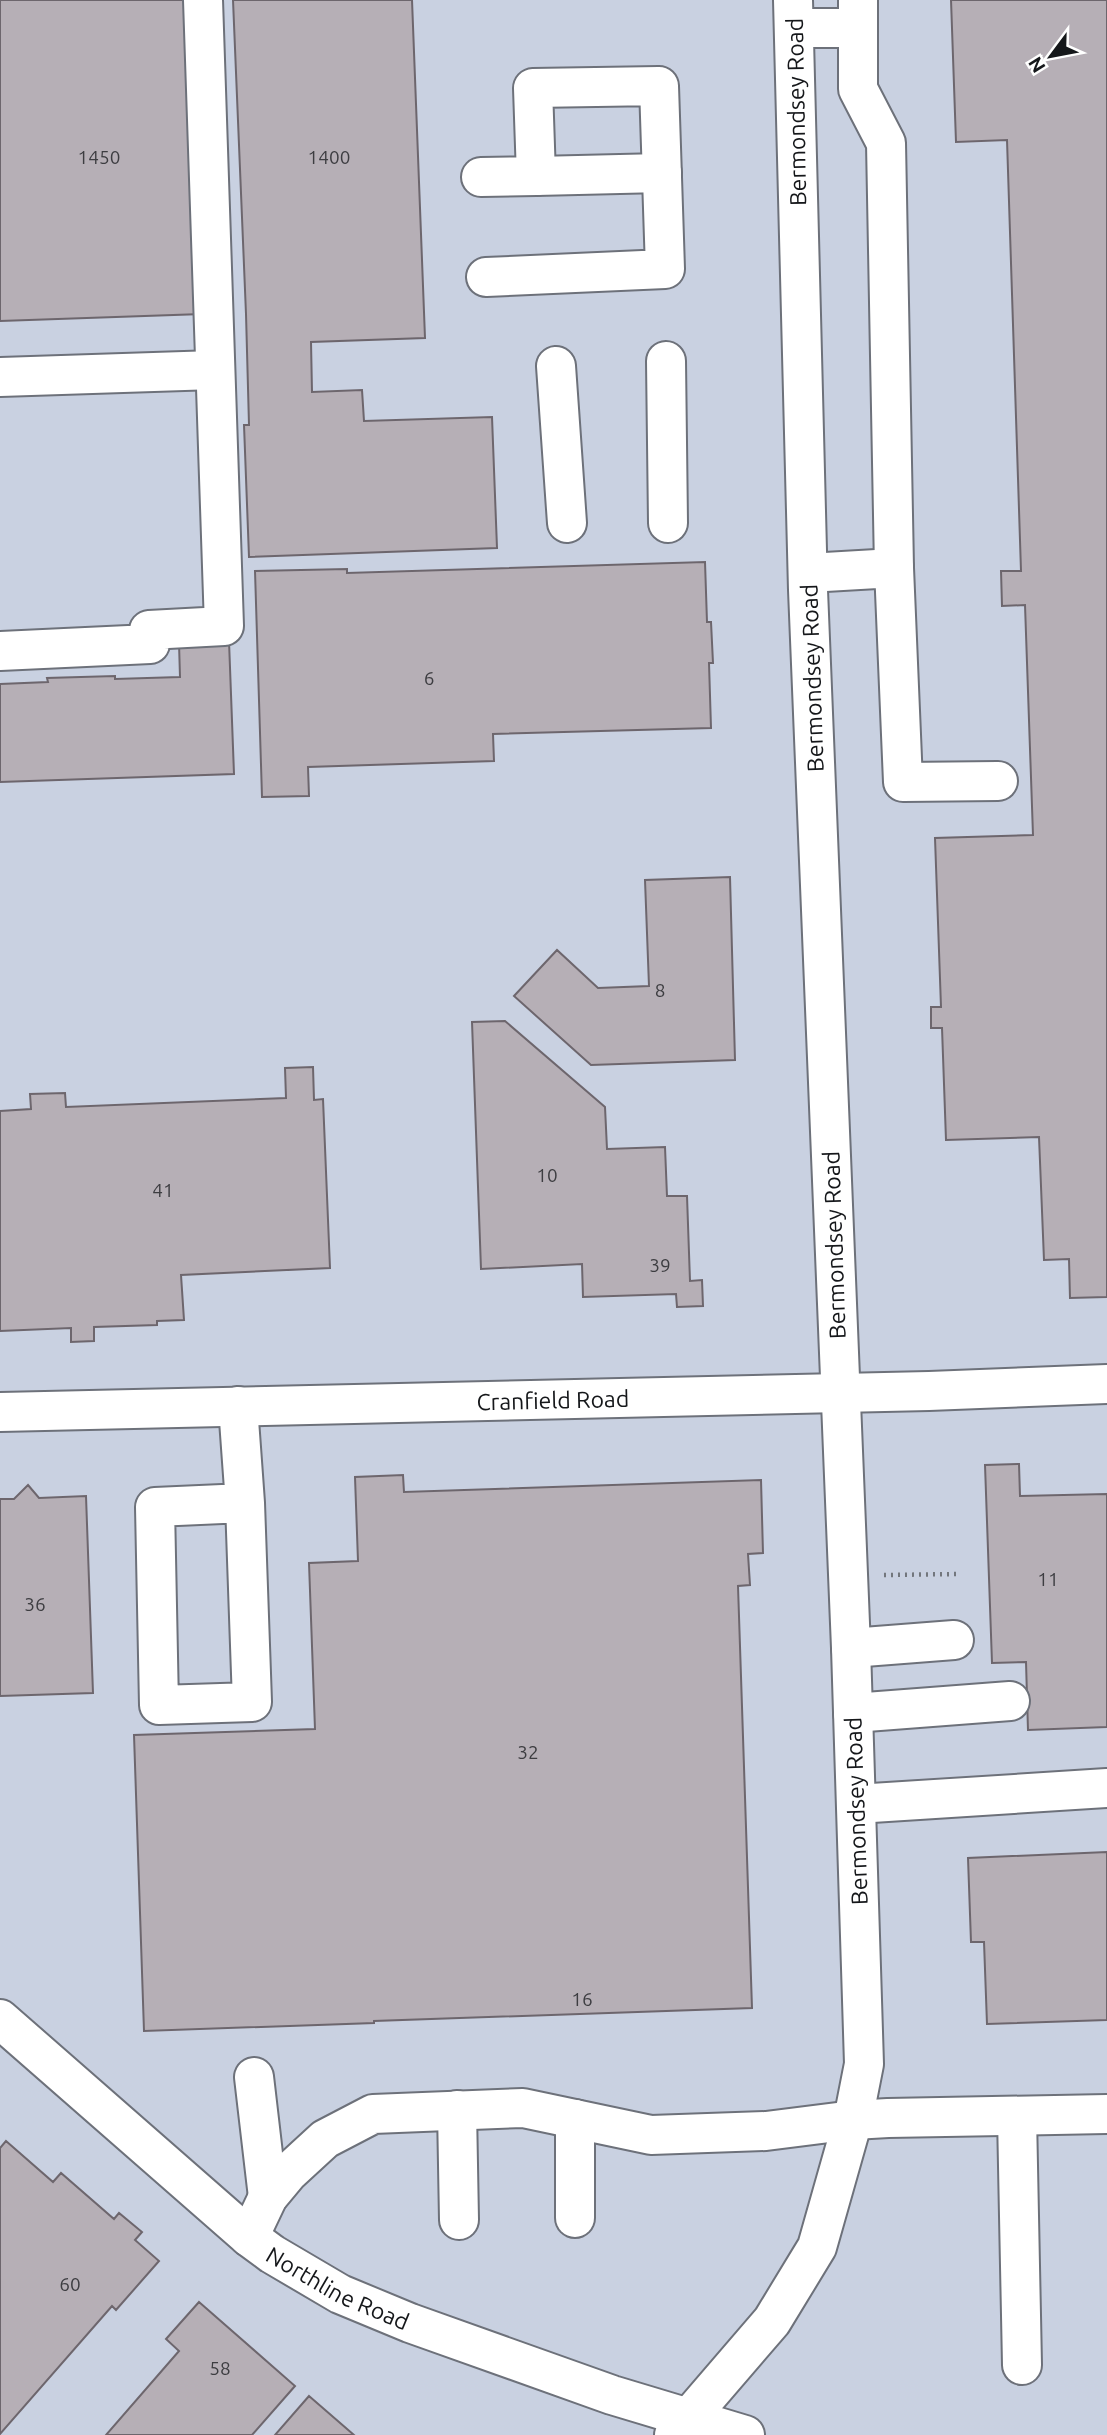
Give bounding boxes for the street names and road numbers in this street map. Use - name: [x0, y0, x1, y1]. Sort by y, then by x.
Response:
- street label: Bermondsey Road: [782, 18, 810, 206]
- street label: Bermondsey Road: [796, 584, 828, 772]
- street label: Bermondsey Road: [818, 1151, 850, 1339]
- street label: Cranfield Road: [476, 1385, 629, 1414]
- street label: Bermondsey Road: [840, 1717, 872, 1905]
- street label: Northline Road: [262, 2241, 413, 2334]

